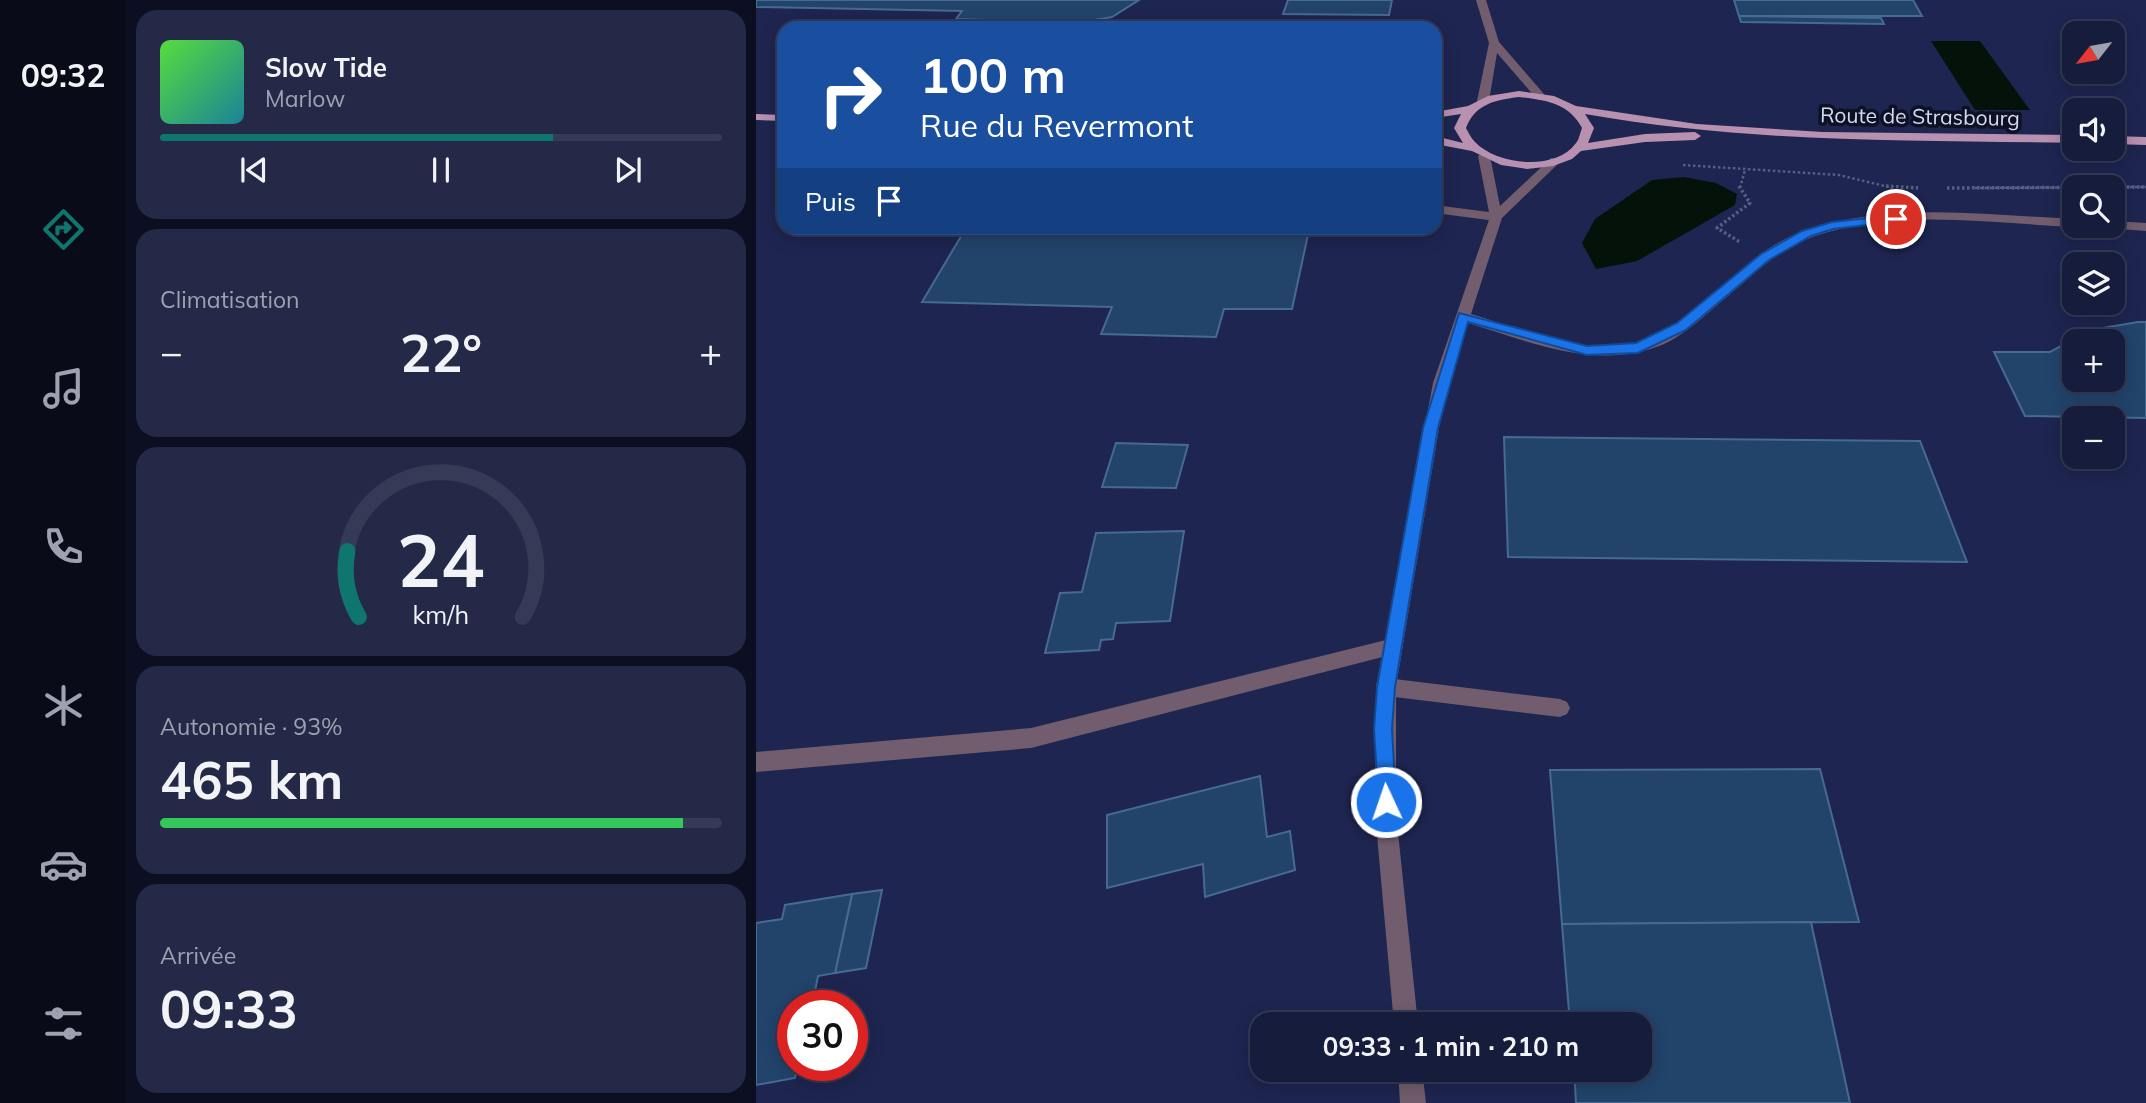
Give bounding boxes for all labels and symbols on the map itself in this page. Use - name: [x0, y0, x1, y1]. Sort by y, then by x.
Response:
- north arrow: [2062, 21, 2124, 84]
- street label: Route de Strasbourg: [1820, 101, 2020, 131]
- pin: [1866, 189, 1926, 249]
- position arrow: [1349, 765, 1423, 839]
- speed limit sign: 30: [777, 990, 868, 1081]

